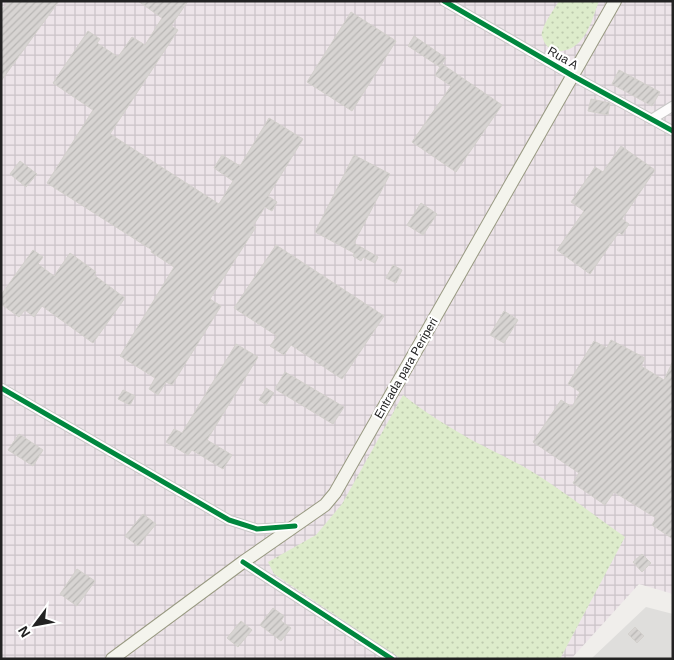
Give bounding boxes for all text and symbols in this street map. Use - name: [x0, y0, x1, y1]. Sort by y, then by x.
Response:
- street label: Rua A: [545, 44, 581, 72]
- street label: Entrada para Periperi: [371, 315, 441, 421]
- north arrow: [10, 600, 60, 650]
- text: N: [15, 623, 33, 640]

